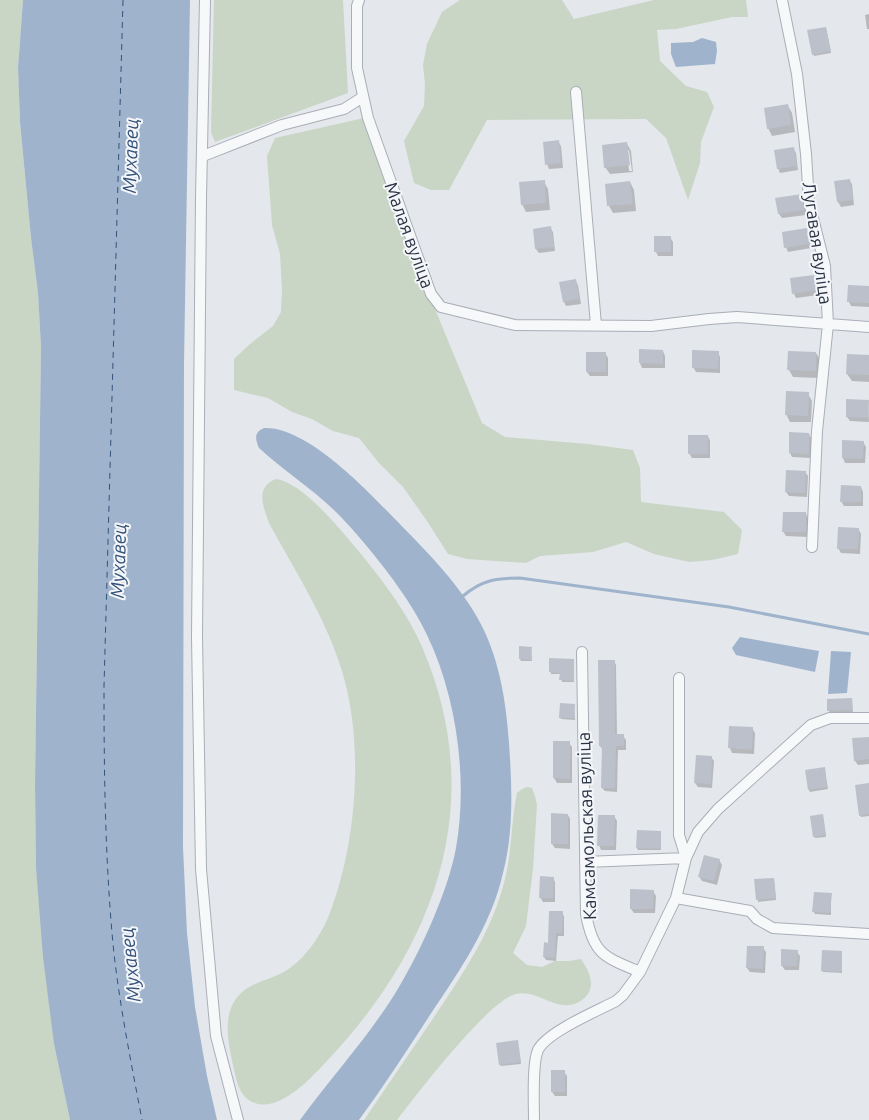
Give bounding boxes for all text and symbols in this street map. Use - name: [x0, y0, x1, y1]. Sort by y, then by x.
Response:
- water label: Мухавец: [118, 118, 142, 194]
- street label: Малая вуліца: [382, 179, 438, 291]
- street label: Лугавая вуліца: [799, 180, 837, 306]
- water label: Мухавец: [106, 523, 130, 599]
- street label: Камсамольская вуліца: [573, 732, 599, 920]
- water label: Мухавец: [115, 927, 145, 1003]

